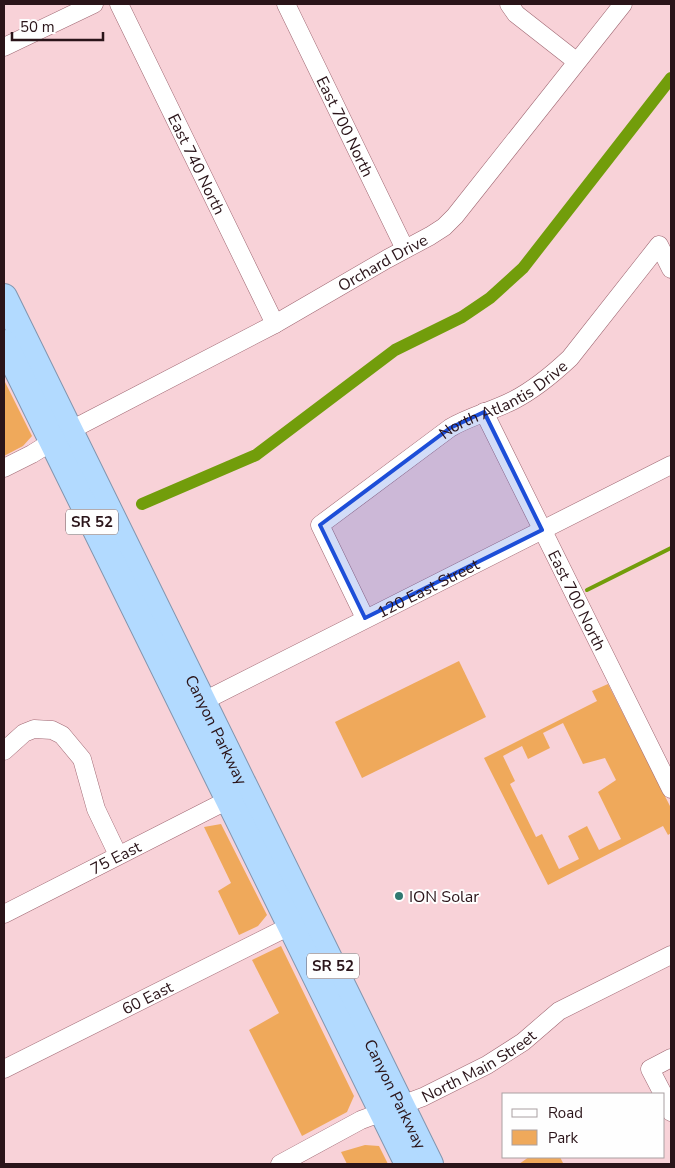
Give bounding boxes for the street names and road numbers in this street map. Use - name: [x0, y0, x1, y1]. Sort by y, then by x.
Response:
- street label: East 700 North: [311, 73, 378, 181]
- street label: East 740 North: [162, 110, 230, 219]
- street label: Orchard Drive: [334, 229, 432, 297]
- street label: North Atlantis Drive: [435, 356, 573, 445]
- road number: SR 52: [66, 510, 118, 534]
- street label: East 700 North: [542, 547, 611, 655]
- street label: 120 East Street: [373, 554, 483, 624]
- street label: Canyon Parkway: [179, 671, 252, 789]
- street label: 75 East: [87, 836, 145, 880]
- road number: SR 52: [307, 954, 359, 978]
- street label: 60 East: [118, 976, 177, 1020]
- street label: North Main Street: [418, 1025, 542, 1108]
- street label: Canyon Parkway: [358, 1036, 431, 1154]

